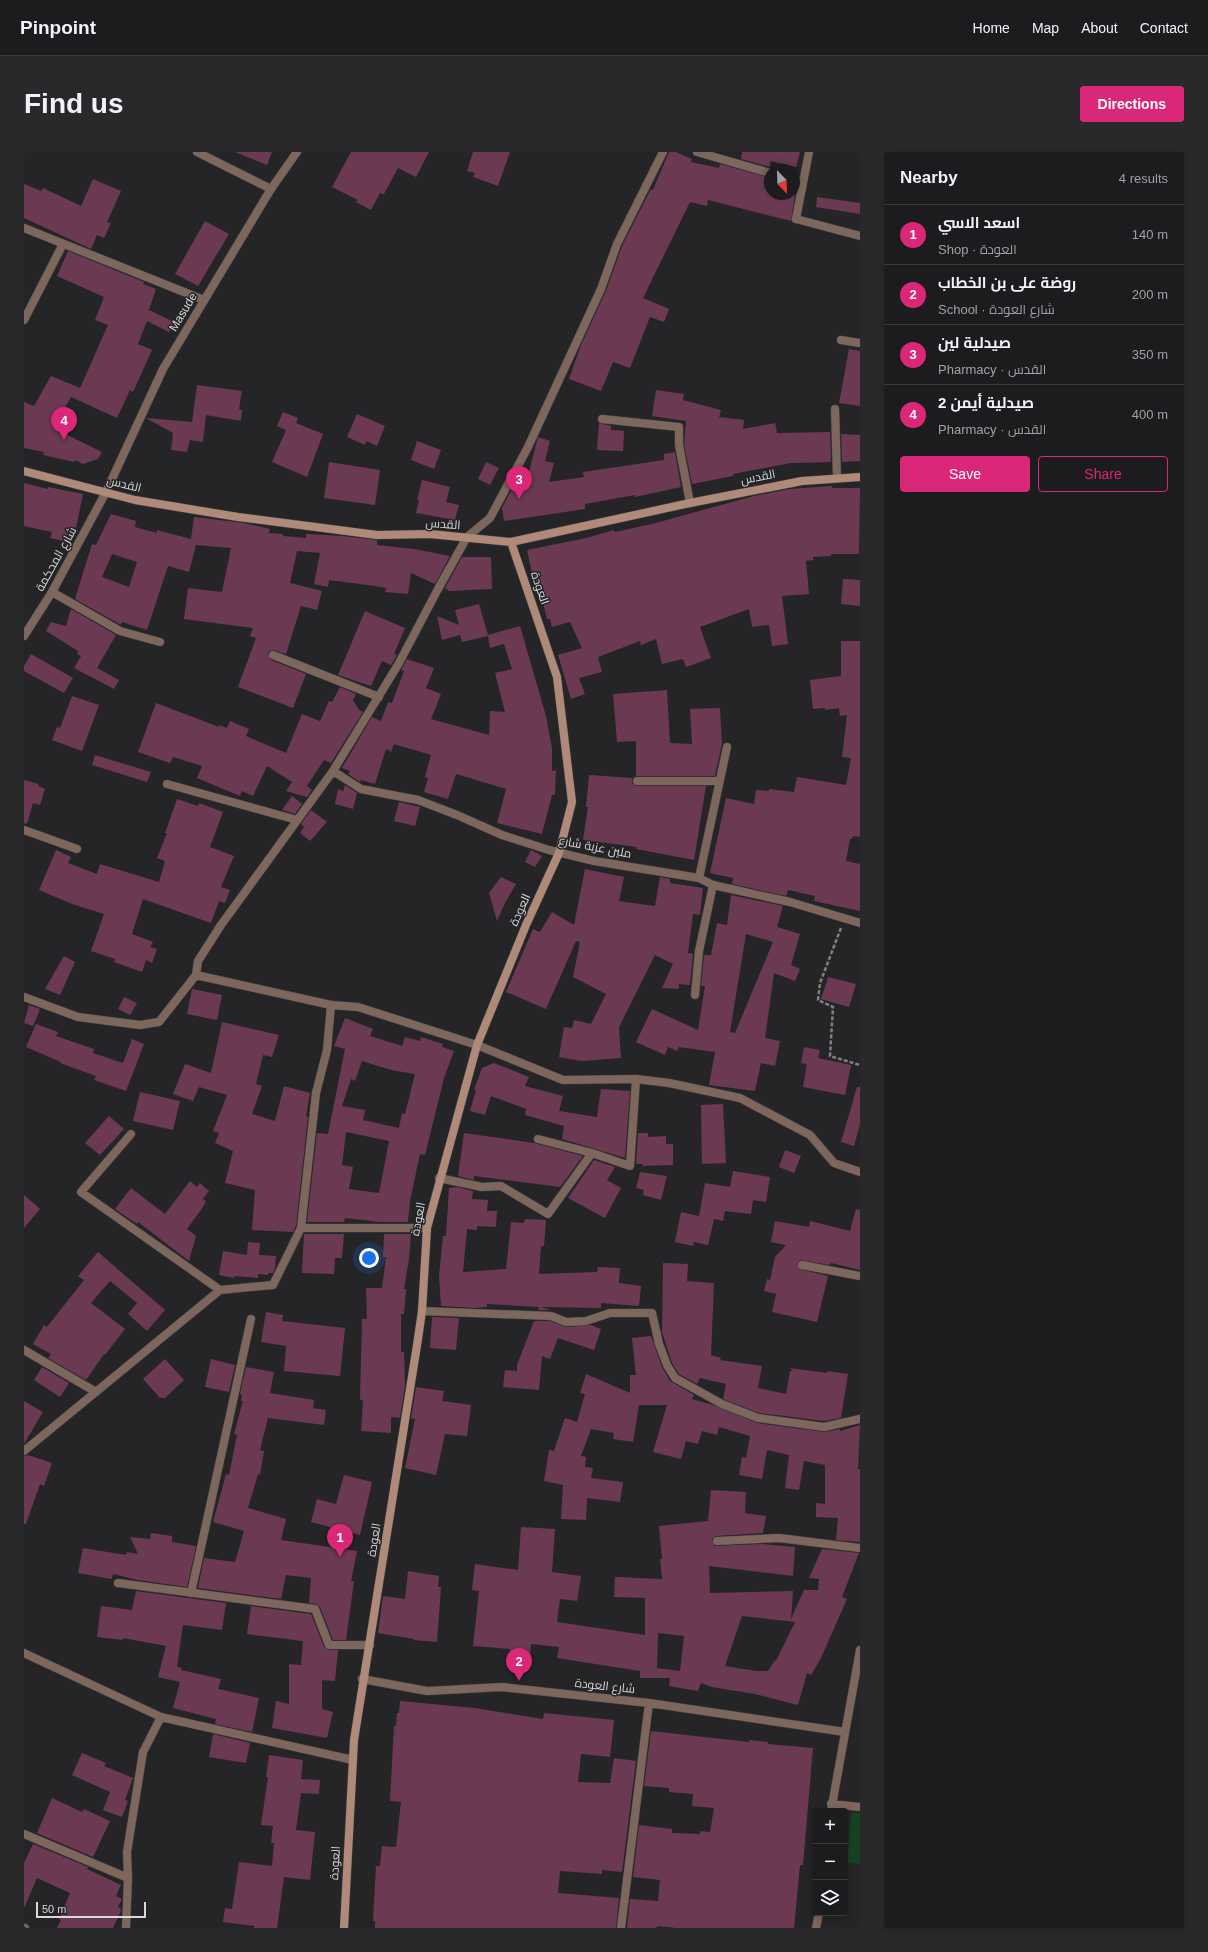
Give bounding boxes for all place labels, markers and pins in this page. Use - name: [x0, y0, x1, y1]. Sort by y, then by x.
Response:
- pin: 4: [51, 407, 77, 440]
- pin: 3: [506, 466, 532, 499]
- pin: 1: [327, 1524, 353, 1557]
- pin: 2: [506, 1648, 532, 1681]

